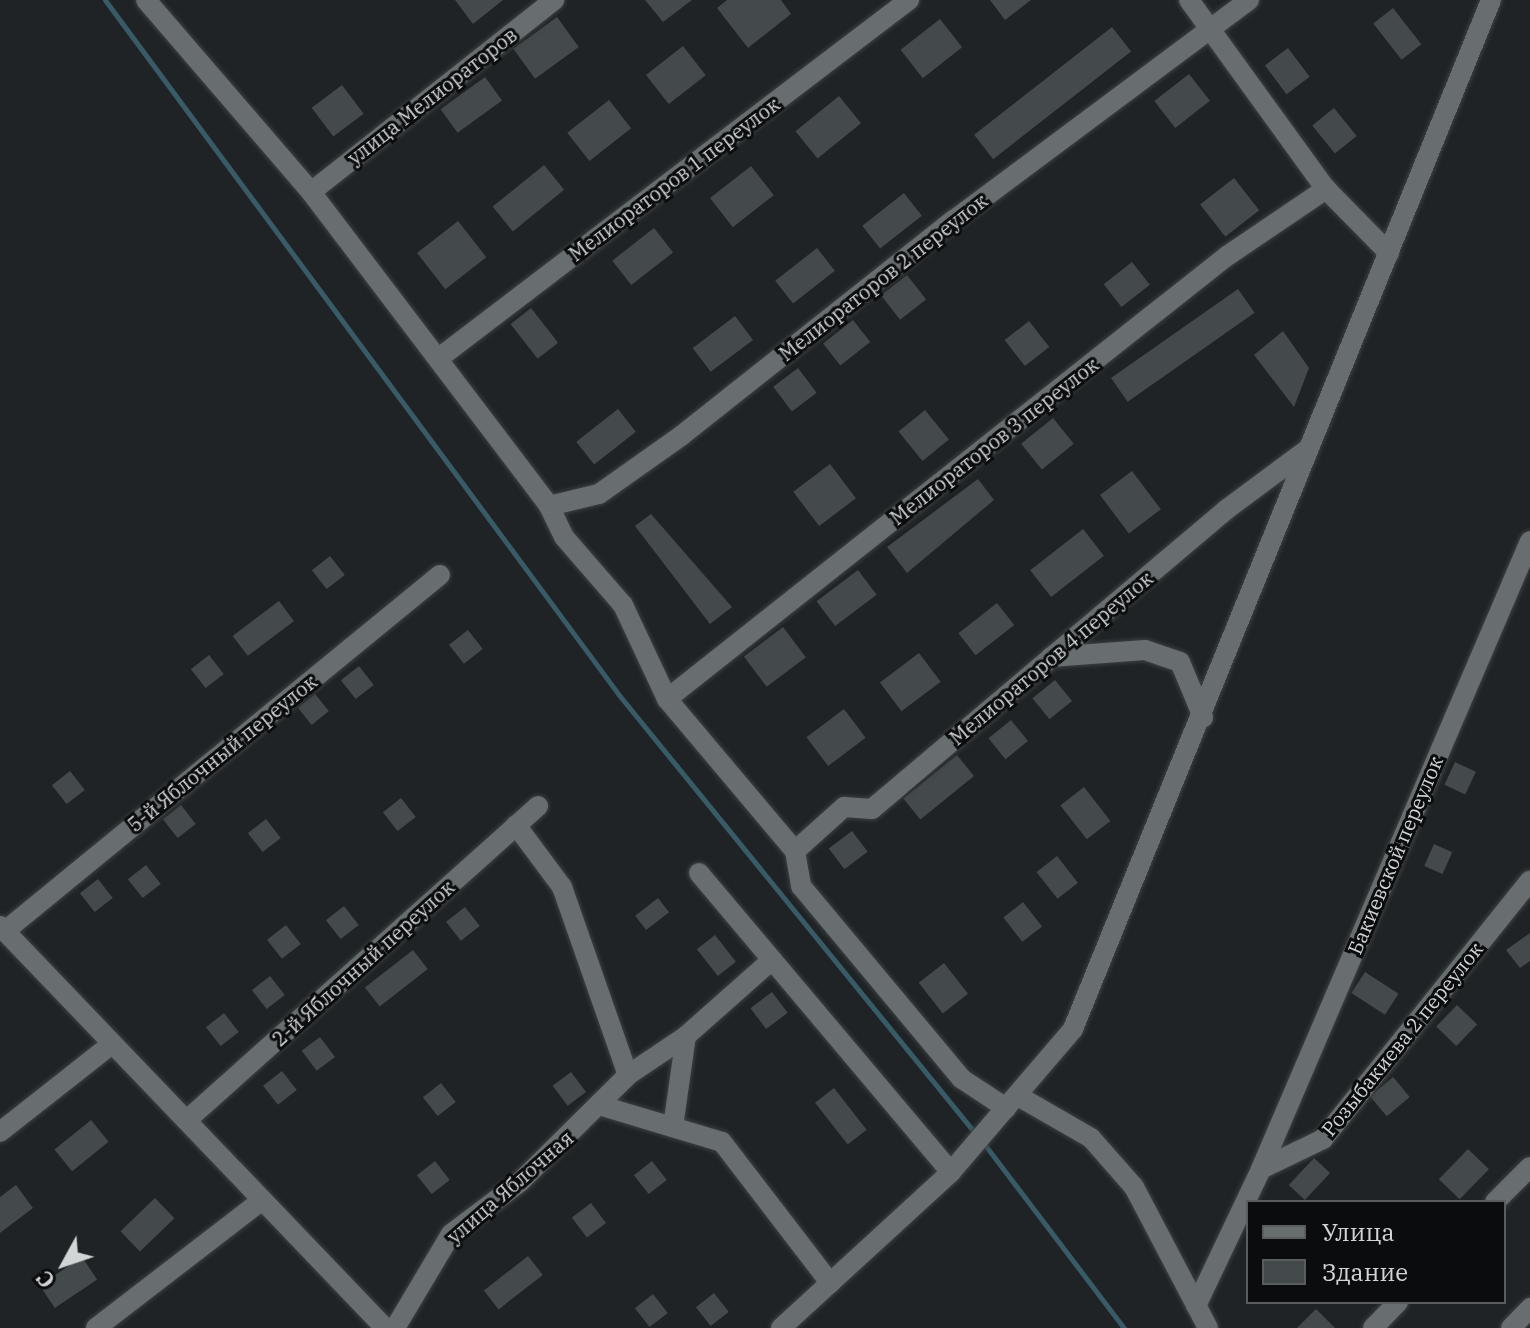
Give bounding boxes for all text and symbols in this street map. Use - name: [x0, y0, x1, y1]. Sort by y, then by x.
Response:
- street label: улица Мелиораторов: [343, 22, 521, 170]
- street label: Мелиораторов 1 переулок: [564, 92, 784, 266]
- street label: Мелиораторов 2 переулок: [774, 188, 992, 366]
- street label: Мелиораторов 3 переулок: [885, 352, 1103, 530]
- street label: Мелиораторов 4 переулок: [945, 566, 1157, 750]
- street label: 5-й Яблочный переулок: [123, 669, 321, 837]
- street label: Бакиевской переулок: [1342, 752, 1448, 958]
- street label: 2-й Яблочный переулок: [267, 875, 459, 1051]
- street label: Розыбакиева 2 переулок: [1316, 937, 1488, 1141]
- street label: улица Яблочная: [442, 1126, 578, 1248]
- legend: [1246, 1200, 1506, 1304]
- text: Улица: [1322, 1216, 1395, 1248]
- north arrow: [24, 1224, 104, 1304]
- text: Здание: [1322, 1256, 1408, 1288]
- text: С: [29, 1265, 61, 1295]

